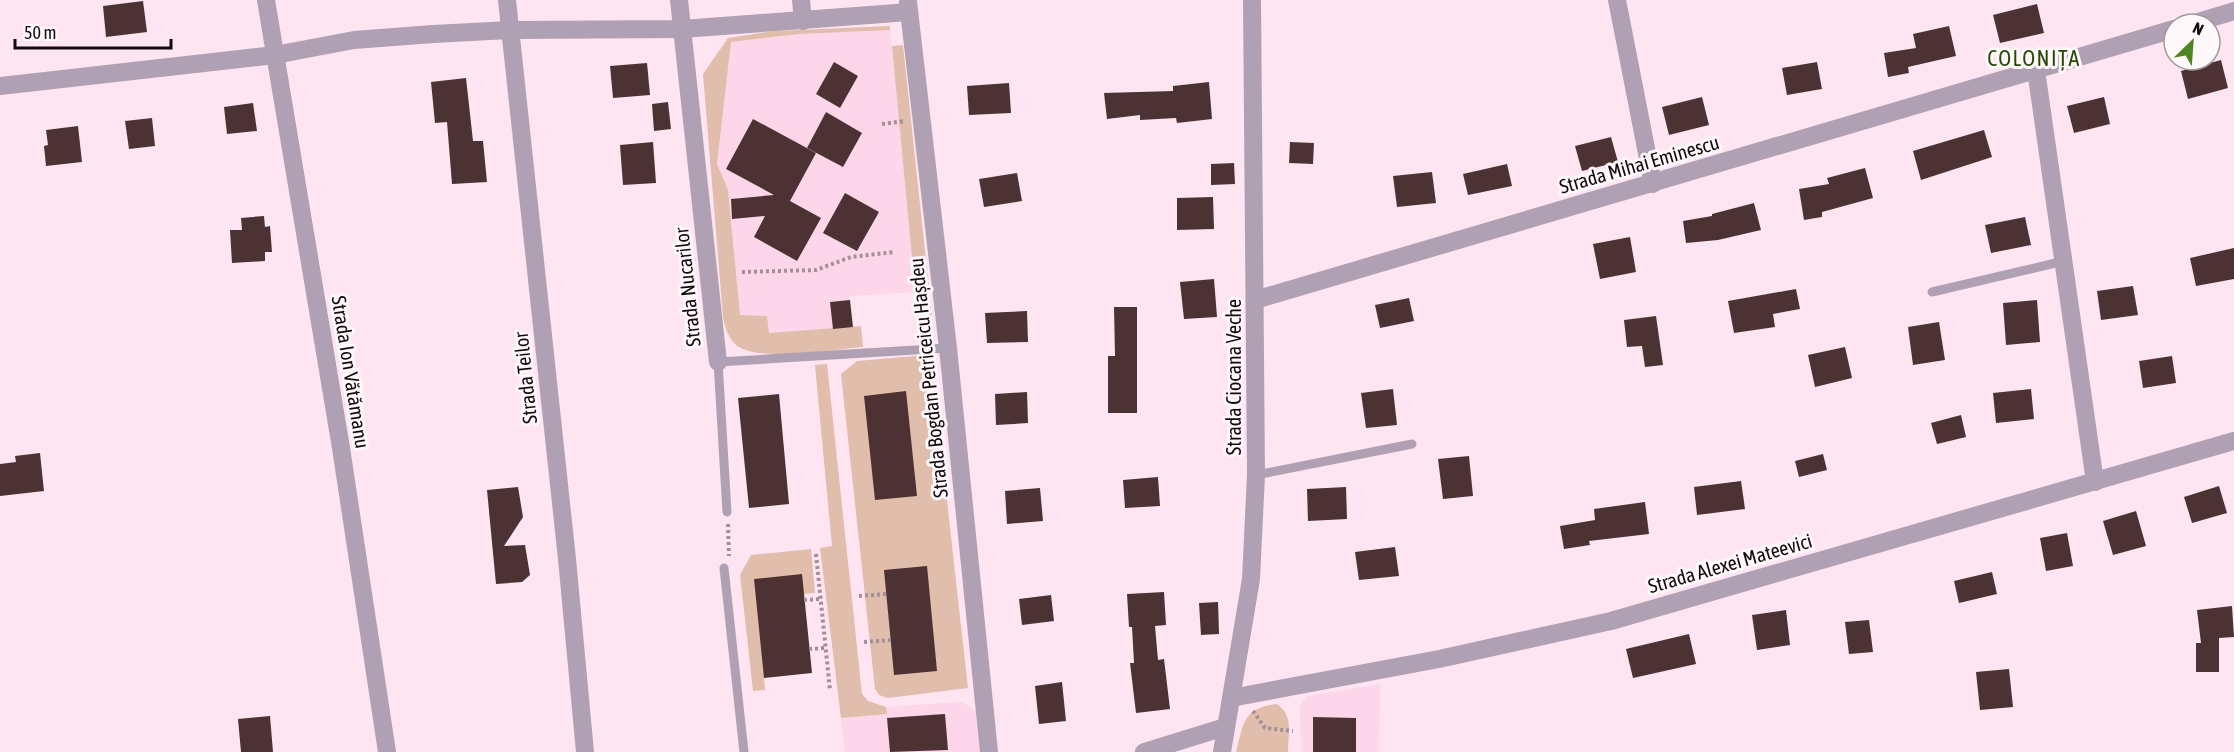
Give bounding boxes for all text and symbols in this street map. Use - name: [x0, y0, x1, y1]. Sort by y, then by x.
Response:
- scale bar: [15, 12, 171, 50]
- north arrow: [2162, 12, 2222, 72]
- text: N: [2190, 18, 2206, 39]
- text: 50 m: [24, 22, 56, 43]
- district label: COLONIȚA: [1987, 45, 2081, 71]
- street label: Strada Mihai Eminescu: [1556, 130, 1722, 198]
- street label: Strada Nucarilor: [669, 225, 705, 348]
- street label: Strada Bogdan Petriceicu Hașdeu: [904, 257, 952, 499]
- street label: Strada Ion Vătămanu: [328, 294, 374, 450]
- street label: Strada Ciocana Veche: [1222, 299, 1245, 455]
- street label: Strada Teilor: [509, 330, 541, 425]
- street label: Strada Alexei Mateevici: [1645, 529, 1815, 597]

